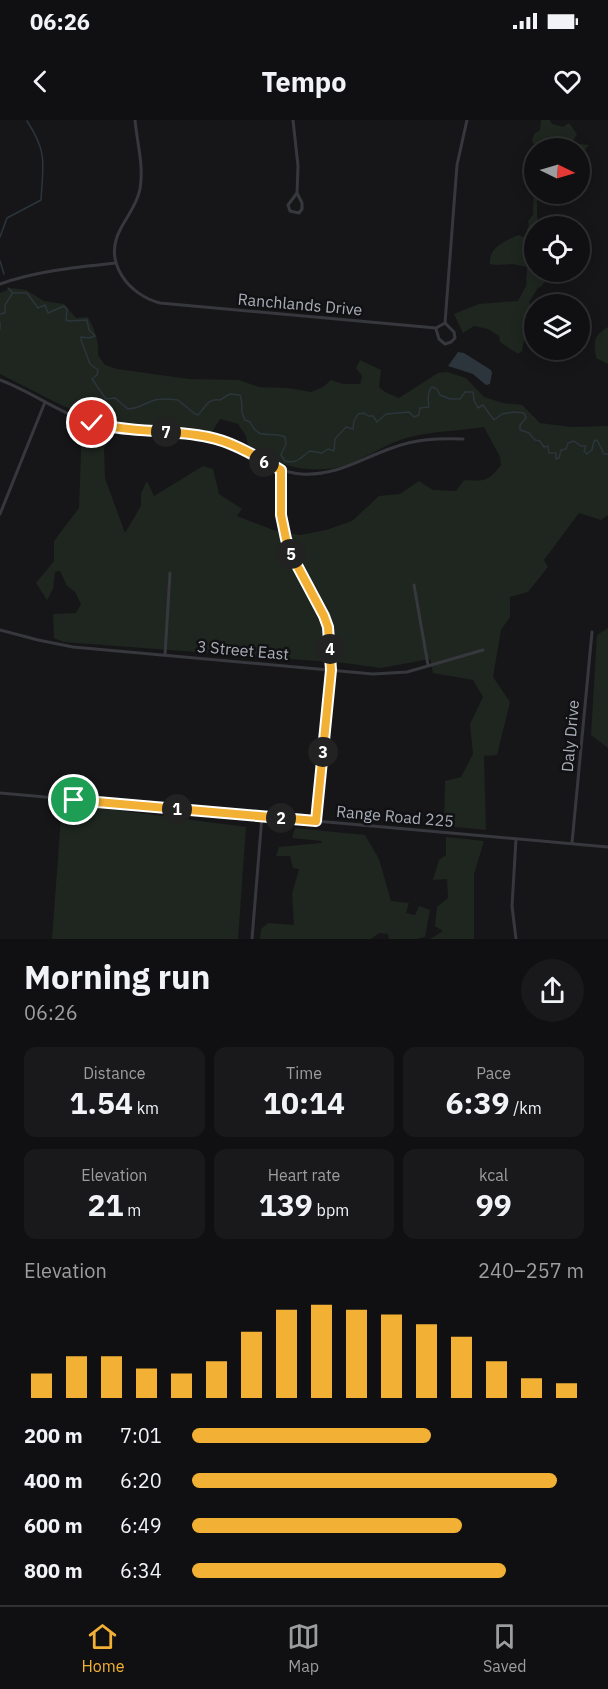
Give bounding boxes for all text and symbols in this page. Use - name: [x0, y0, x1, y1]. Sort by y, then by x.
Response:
- text: 06:26: [30, 7, 90, 36]
- text: Tempo: [262, 64, 346, 99]
- icon: back: [24, 65, 57, 98]
- icon: heart: [551, 65, 584, 98]
- north arrow: [524, 138, 590, 204]
- map controls: [524, 138, 590, 360]
- button: locate: [524, 216, 590, 282]
- street label: Ranchlands Drive: [237, 289, 363, 319]
- button: layers: [524, 294, 590, 360]
- pin: [66, 397, 117, 448]
- icon: check: [75, 406, 108, 439]
- pin: 7: [151, 417, 181, 447]
- text: 7: [161, 422, 171, 442]
- pin: 6: [249, 447, 279, 477]
- text: 6: [259, 452, 269, 472]
- pin: 5: [276, 539, 306, 569]
- text: 5: [286, 544, 296, 564]
- pin: 4: [315, 634, 345, 664]
- street label: 3 Street East: [196, 636, 290, 664]
- text: 4: [325, 639, 335, 659]
- street label: Daly Drive: [557, 699, 583, 773]
- pin: 3: [308, 737, 338, 767]
- text: 3: [318, 742, 328, 762]
- pin: [48, 774, 99, 825]
- icon: arrive: [57, 783, 90, 816]
- pin: 1: [162, 794, 192, 824]
- text: 1: [172, 799, 182, 819]
- street label: Range Road 225: [335, 801, 455, 831]
- pin: 2: [266, 803, 296, 833]
- text: 2: [276, 808, 286, 828]
- text: Morning run: [24, 955, 210, 998]
- button: share: [521, 959, 584, 1022]
- text: 06:26: [24, 999, 78, 1026]
- text: Distance: [83, 1063, 146, 1083]
- text: Time: [286, 1063, 322, 1083]
- text: Pace: [476, 1063, 511, 1083]
- text: 1.54: [70, 1083, 133, 1122]
- text: 10:14: [263, 1083, 345, 1122]
- text: 6:39: [446, 1083, 509, 1122]
- text: km: [133, 1098, 159, 1118]
- text: /km: [509, 1098, 542, 1118]
- text: Elevation: [81, 1165, 147, 1185]
- text: Heart rate: [268, 1165, 340, 1185]
- text: kcal: [479, 1165, 508, 1185]
- text: 21: [87, 1185, 123, 1224]
- text: 139: [259, 1185, 313, 1224]
- text: 99: [476, 1185, 512, 1224]
- text: m: [123, 1200, 141, 1220]
- text: bpm: [313, 1200, 349, 1220]
- text: Elevation: [24, 1257, 107, 1284]
- text: 240–257 m: [478, 1257, 584, 1284]
- text: 200 m: [24, 1422, 83, 1449]
- text: 7:01: [120, 1422, 162, 1449]
- text: 400 m: [24, 1467, 83, 1494]
- text: 6:20: [120, 1467, 162, 1494]
- text: 600 m: [24, 1512, 83, 1539]
- text: 6:49: [120, 1512, 162, 1539]
- text: 800 m: [24, 1557, 83, 1584]
- text: 6:34: [120, 1557, 162, 1584]
- tab: Home: [81, 1620, 124, 1676]
- tab: Map: [287, 1620, 320, 1676]
- tab: Saved: [483, 1620, 527, 1676]

